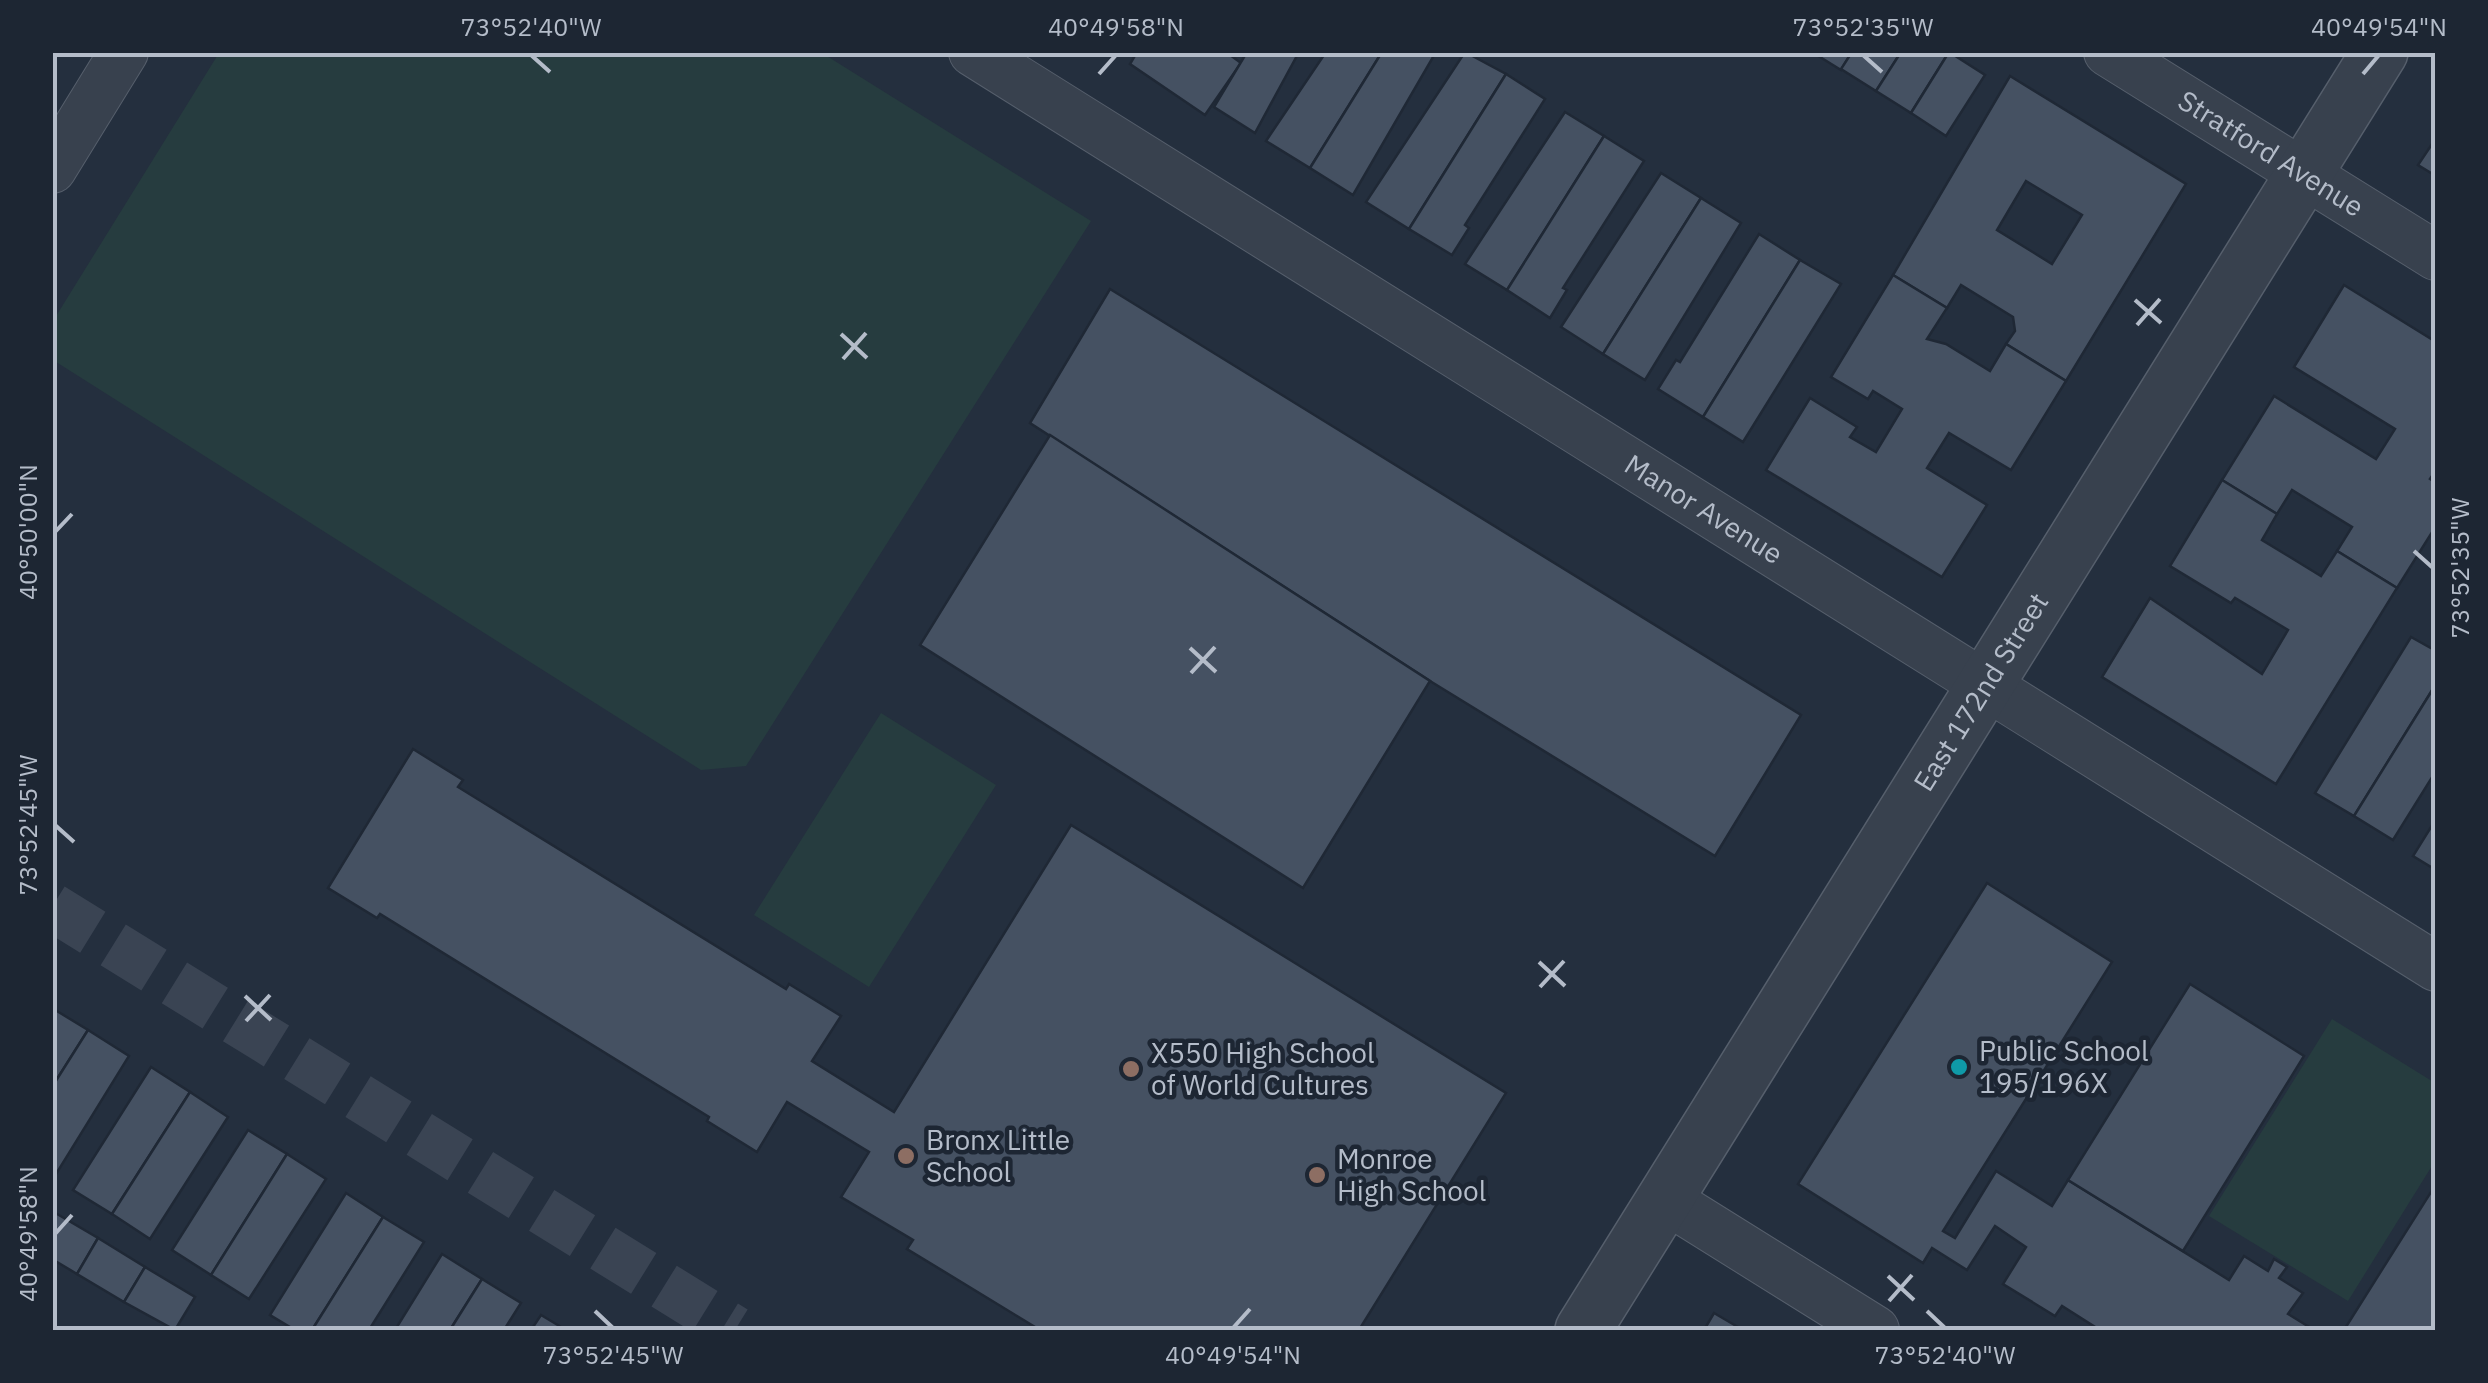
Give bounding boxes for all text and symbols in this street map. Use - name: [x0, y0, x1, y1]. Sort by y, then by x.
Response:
- text: 73°52'40"W: [461, 10, 601, 43]
- text: 40°49'58"N: [1048, 10, 1184, 43]
- text: 73°52'35"W: [1793, 10, 1933, 43]
- text: 40°49'54"N: [2311, 10, 2447, 43]
- street label: Stratford Avenue: [2172, 81, 2371, 225]
- street label: Manor Avenue: [1618, 445, 1790, 572]
- text: 40°50'00"N: [11, 464, 44, 600]
- text: 73°52'35"W: [2443, 498, 2476, 638]
- street label: East 172nd Street: [1905, 585, 2056, 798]
- text: 73°52'45"W: [11, 755, 44, 895]
- place label: Public School 195/196X: [1979, 1032, 2149, 1101]
- place label: X550 High School of World Cultures: [1151, 1034, 1375, 1103]
- marker: Public School 195/196X: [1948, 1056, 1970, 1078]
- marker: X550 High School of World Cultures: [1120, 1058, 1142, 1080]
- place label: Bronx Little School: [926, 1121, 1070, 1190]
- place label: Monroe High School: [1337, 1140, 1486, 1209]
- marker: Bronx Little School: [895, 1145, 917, 1167]
- marker: Monroe High School: [1306, 1164, 1328, 1186]
- text: 40°49'58"N: [11, 1166, 44, 1302]
- text: 73°52'45"W: [543, 1338, 683, 1371]
- text: 40°49'54"N: [1165, 1338, 1301, 1371]
- text: 73°52'40"W: [1875, 1338, 2015, 1371]

